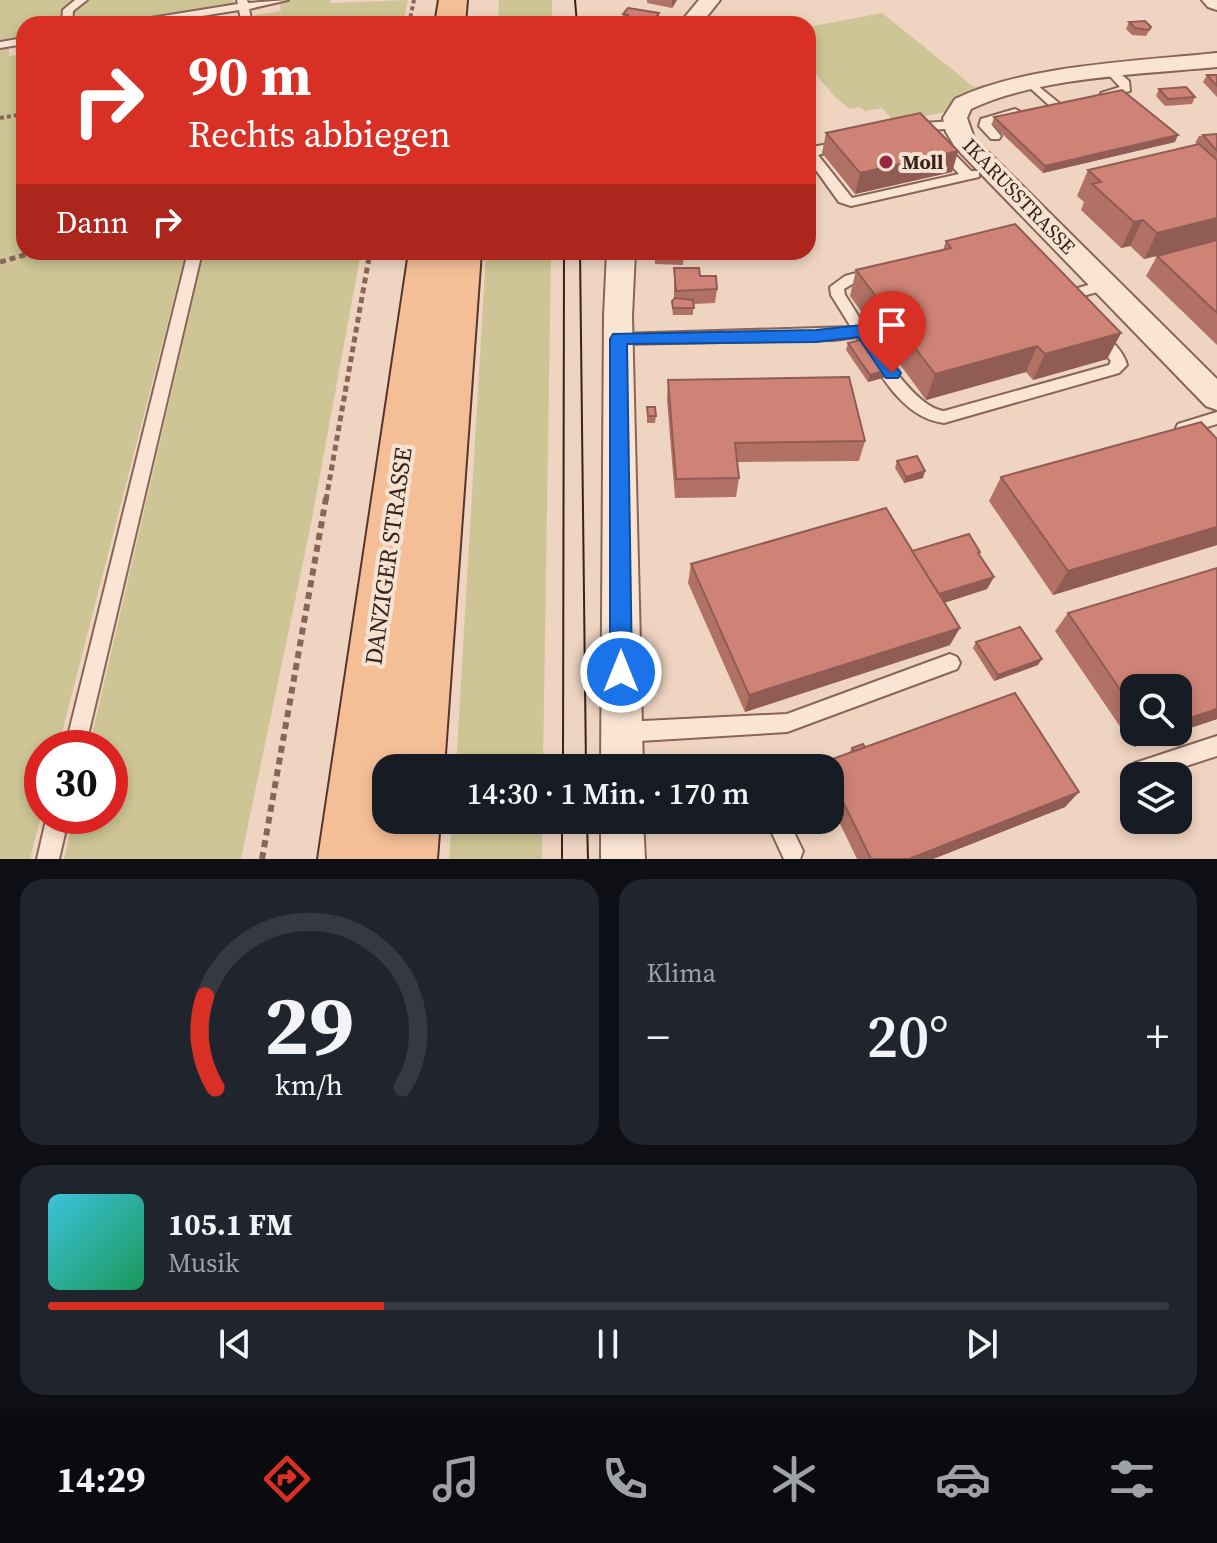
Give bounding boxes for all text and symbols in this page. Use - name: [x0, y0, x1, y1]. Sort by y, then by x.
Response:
- text: 90 m: [188, 37, 311, 114]
- icon: right: [56, 48, 160, 152]
- text: Rechts abbiegen: [188, 110, 451, 159]
- street label: IKARUSSTRASSE: [956, 132, 1082, 260]
- place label: Moll: [902, 148, 944, 176]
- marker: Moll: [877, 153, 895, 171]
- icon: right: [145, 200, 189, 244]
- text: Dann: [56, 202, 129, 243]
- pin: [858, 291, 926, 373]
- icon: arrive: [870, 303, 914, 347]
- street label: DANZIGER STRASSE: [356, 445, 420, 667]
- position arrow: [579, 630, 663, 714]
- map controls: [1120, 674, 1192, 834]
- button: search: [1120, 674, 1192, 746]
- speed limit sign: 30: [24, 730, 128, 834]
- button: layers: [1120, 762, 1192, 834]
- text: 14:30 · 1 Min. · 170 m: [467, 773, 749, 814]
- text: Klima: [647, 955, 716, 991]
- text: 29: [264, 968, 354, 1082]
- text: 20°: [867, 995, 949, 1077]
- text: −: [647, 1006, 670, 1067]
- text: +: [1146, 1006, 1169, 1067]
- text: km/h: [275, 1065, 343, 1105]
- text: 105.1 FM: [168, 1204, 293, 1245]
- text: Musik: [168, 1245, 239, 1281]
- icon: previous: [213, 1322, 257, 1366]
- icon: pause: [586, 1322, 630, 1366]
- icon: next: [960, 1322, 1004, 1366]
- icon: directions: [259, 1451, 315, 1507]
- icon: music: [428, 1451, 484, 1507]
- icon: phone: [597, 1451, 653, 1507]
- icon: climate: [766, 1451, 822, 1507]
- icon: car: [935, 1451, 991, 1507]
- icon: filters: [1104, 1451, 1160, 1507]
- text: 14:29: [57, 1455, 145, 1504]

